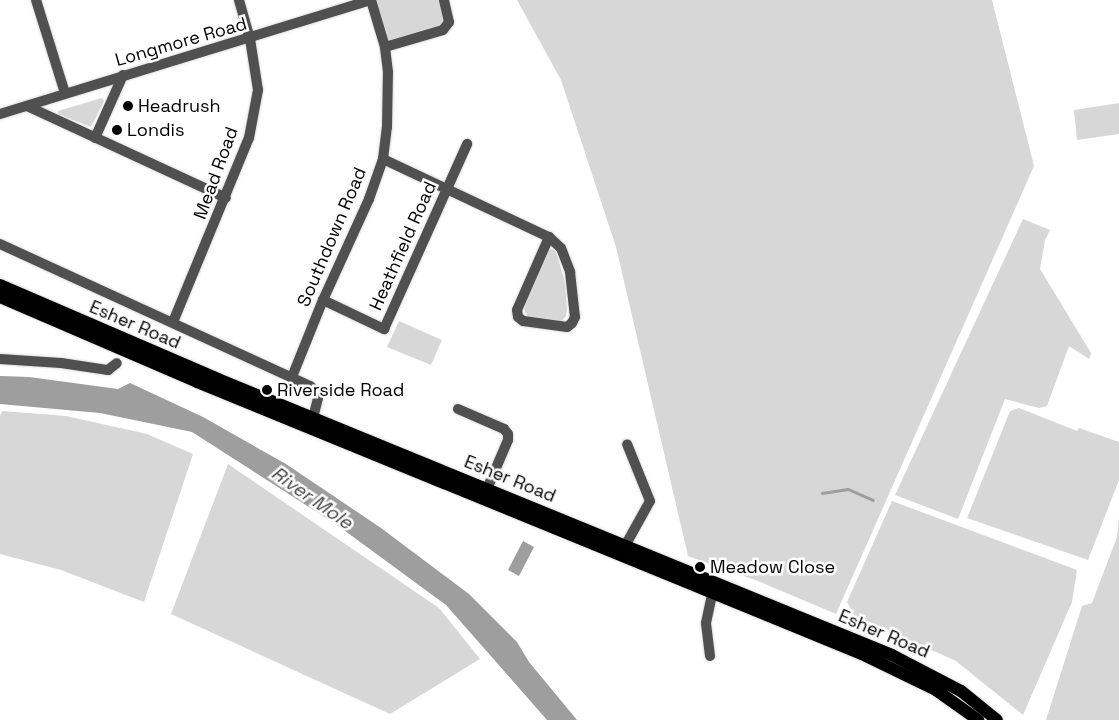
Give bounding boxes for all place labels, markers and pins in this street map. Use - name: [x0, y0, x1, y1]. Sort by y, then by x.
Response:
- place label: Headrush: [138, 95, 220, 117]
- marker: Headrush: [122, 100, 134, 112]
- place label: Londis: [127, 119, 184, 141]
- marker: Londis: [111, 124, 123, 136]
- place label: Riverside Road: [277, 379, 404, 401]
- marker: Riverside Road: [261, 384, 273, 396]
- place label: Meadow Close: [710, 556, 835, 578]
- marker: Meadow Close: [694, 561, 706, 573]

